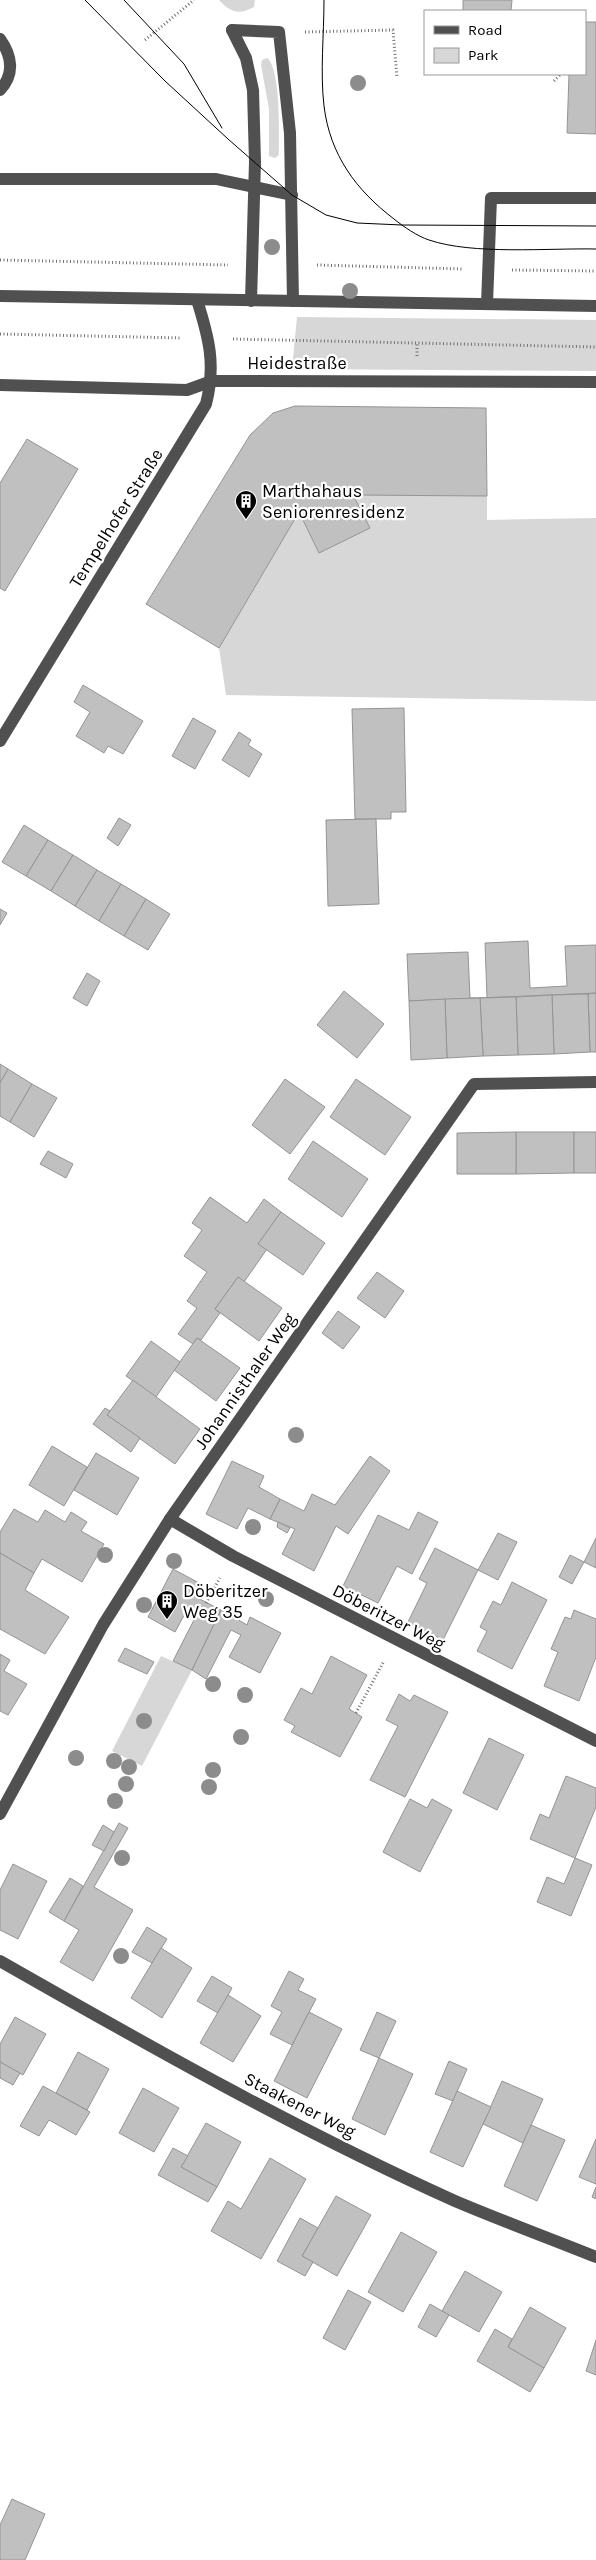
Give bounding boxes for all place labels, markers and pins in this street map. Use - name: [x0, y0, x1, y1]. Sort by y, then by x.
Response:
- place label: Marthahaus Seniorenresidenz: [262, 480, 405, 523]
- building icon: Marthahaus Seniorenresidenz: [234, 489, 258, 520]
- place label: Döberitzer Weg 35: [183, 1580, 268, 1623]
- building icon: Döberitzer Weg 35: [155, 1589, 179, 1620]

